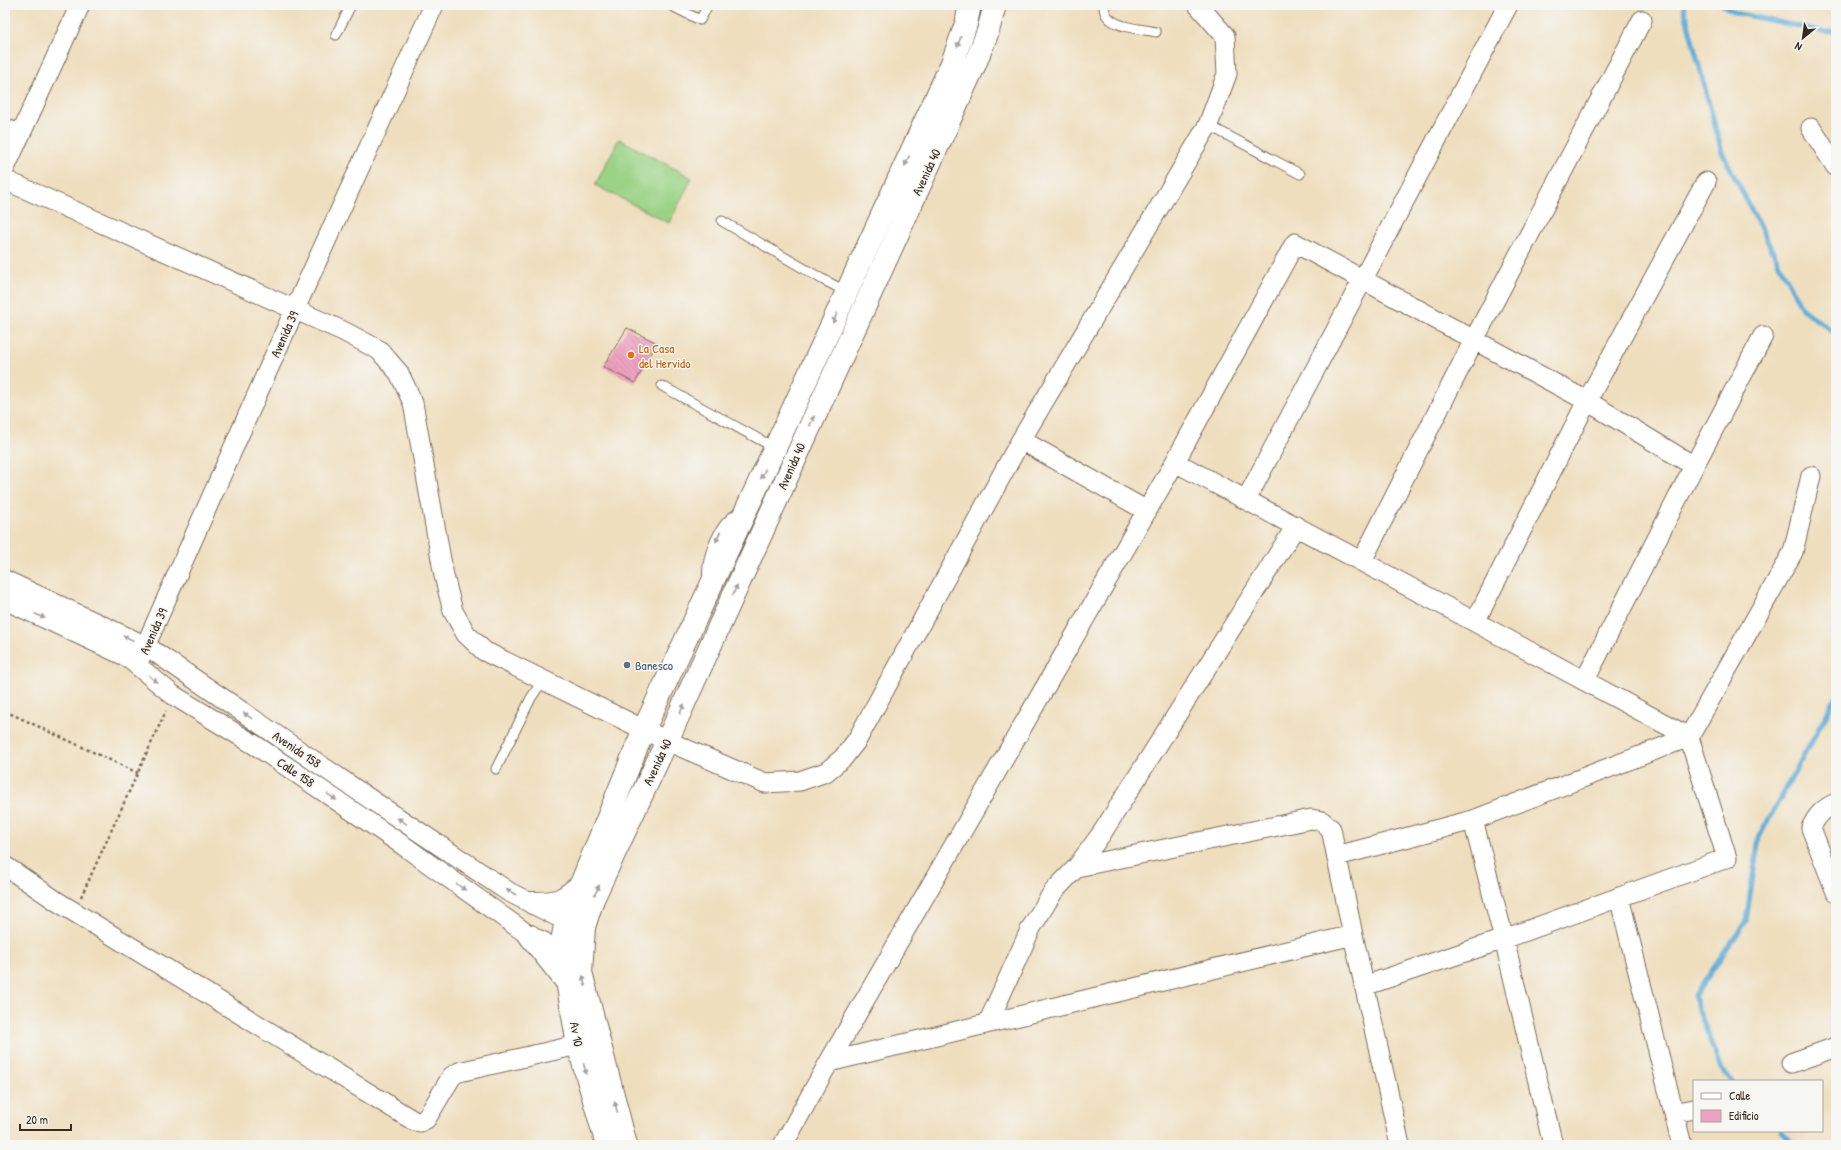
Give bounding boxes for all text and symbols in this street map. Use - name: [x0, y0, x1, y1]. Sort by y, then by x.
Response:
- north arrow: [1783, 18, 1823, 58]
- one-way arrow: [956, 37, 962, 49]
- text: N: [1792, 39, 1804, 54]
- street label: Avenida 40: [907, 146, 945, 198]
- one-way arrow: [904, 156, 910, 167]
- street label: Avenida 39: [266, 308, 302, 360]
- one-way arrow: [832, 312, 838, 323]
- place label: La Casa del Hervido: [639, 339, 690, 372]
- marker: La Casa del Hervido: [626, 350, 636, 360]
- one-way arrow: [809, 415, 815, 427]
- street label: Avenida 40: [773, 440, 809, 492]
- one-way arrow: [760, 468, 766, 480]
- one-way arrow: [715, 531, 721, 542]
- one-way arrow: [732, 585, 738, 596]
- street label: Avenida 39: [135, 605, 171, 657]
- one-way arrow: [35, 613, 46, 619]
- one-way arrow: [121, 634, 133, 640]
- place label: Banesco: [635, 656, 673, 674]
- marker: Banesco: [622, 660, 632, 670]
- one-way arrow: [148, 674, 159, 683]
- one-way arrow: [679, 703, 685, 714]
- one-way arrow: [243, 712, 253, 720]
- street label: Avenida 158: [269, 726, 325, 772]
- street label: Avenida 40: [638, 736, 676, 788]
- street label: Calle 158: [274, 753, 319, 791]
- one-way arrow: [326, 793, 337, 801]
- one-way arrow: [396, 817, 408, 824]
- one-way arrow: [456, 883, 466, 891]
- one-way arrow: [594, 884, 600, 896]
- one-way arrow: [505, 888, 517, 895]
- one-way arrow: [581, 975, 587, 987]
- street label: Av 10: [566, 1020, 588, 1048]
- one-way arrow: [582, 1063, 588, 1075]
- legend: [1693, 1080, 1823, 1132]
- text: Calle: [1729, 1087, 1750, 1104]
- one-way arrow: [613, 1101, 619, 1113]
- scale bar: [20, 1106, 71, 1132]
- text: Edificio: [1729, 1107, 1759, 1124]
- text: 20 m: [26, 1111, 48, 1128]

